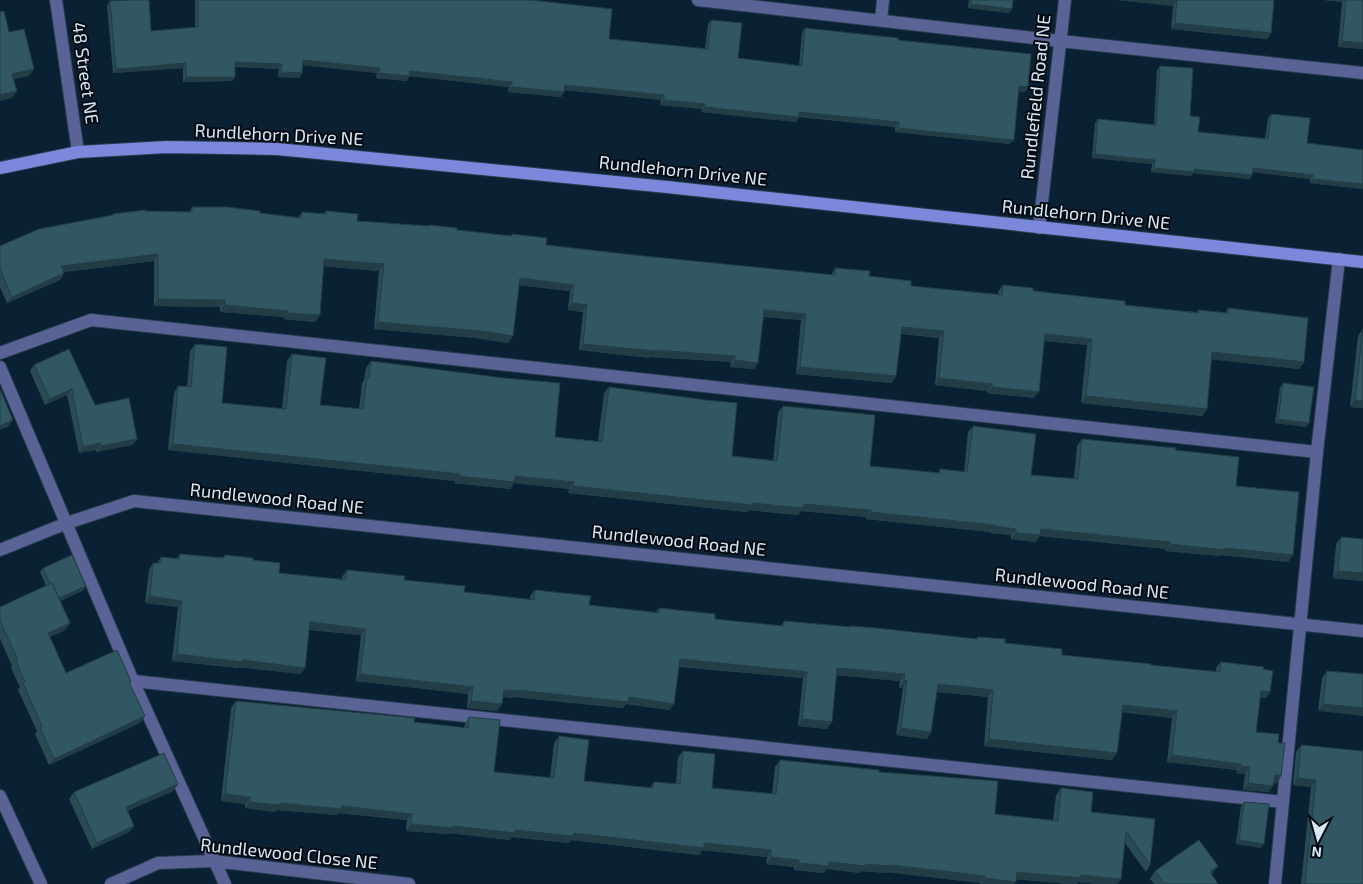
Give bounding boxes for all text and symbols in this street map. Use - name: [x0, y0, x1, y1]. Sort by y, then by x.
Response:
- street label: Rundlefield Road NE: [1015, 13, 1055, 180]
- street label: 48 Street NE: [68, 20, 104, 125]
- street label: Rundlehorn Drive NE: [194, 119, 364, 149]
- street label: Rundlehorn Drive NE: [598, 150, 768, 190]
- street label: Rundlehorn Drive NE: [1001, 194, 1171, 234]
- street label: Rundlewood Road NE: [189, 478, 365, 518]
- street label: Rundlewood Road NE: [591, 520, 767, 560]
- street label: Rundlewood Road NE: [994, 563, 1170, 603]
- north arrow: [1293, 814, 1343, 864]
- street label: Rundlewood Close NE: [199, 833, 379, 873]
- text: N: [1311, 843, 1323, 861]

